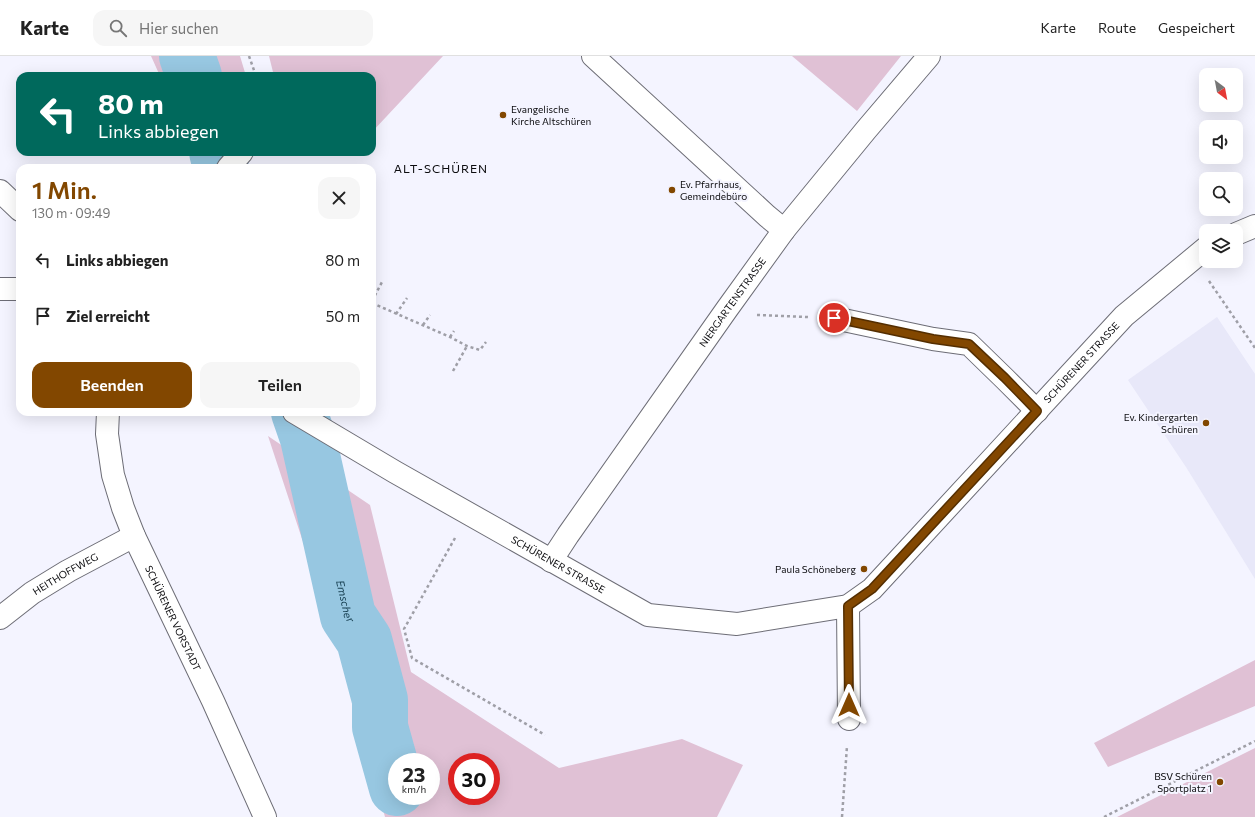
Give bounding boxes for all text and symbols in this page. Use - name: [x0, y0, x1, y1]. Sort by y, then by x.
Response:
- search box: [93, 10, 373, 46]
- text: Karte: [20, 16, 69, 39]
- icon: search: [107, 17, 129, 39]
- text: Hier suchen: [139, 19, 219, 37]
- text: Karte: [1041, 19, 1076, 36]
- text: Route: [1098, 19, 1136, 36]
- text: Gespeichert: [1158, 19, 1235, 36]
- north arrow: [1199, 68, 1243, 112]
- map controls: [1199, 68, 1243, 268]
- text: 80 m: [98, 86, 164, 120]
- icon: left: [32, 88, 84, 140]
- place label: Evangelische Kirche Altschüren: [511, 103, 591, 127]
- marker: Evangelische Kirche Altschüren: [498, 110, 508, 120]
- text: Links abbiegen: [98, 120, 219, 142]
- button: sound: [1199, 120, 1243, 164]
- district label: ALT-SCHÜREN: [394, 161, 488, 175]
- button: search: [1199, 172, 1243, 216]
- text: 1 Min.: [32, 175, 97, 204]
- button: close: [318, 177, 360, 219]
- place label: Ev. Pfarrhaus, Gemeindebüro: [680, 178, 747, 202]
- marker: Ev. Pfarrhaus, Gemeindebüro: [667, 185, 677, 195]
- text: 130 m · 09:49: [32, 205, 110, 221]
- button: layers: [1199, 224, 1243, 268]
- icon: left: [32, 249, 54, 271]
- text: Links abbiegen: [66, 251, 168, 269]
- text: 80 m: [325, 251, 360, 269]
- street label: NIERGARTENSTRASSE: [696, 255, 768, 349]
- pin: [817, 301, 851, 335]
- icon: arrive: [32, 305, 54, 327]
- text: Ziel erreicht: [66, 307, 150, 325]
- text: 50 m: [326, 307, 360, 325]
- icon: arrive: [823, 307, 845, 329]
- street label: SCHÜRENER STRASSE: [1041, 319, 1122, 405]
- button: Beenden: [32, 362, 192, 408]
- button: Teilen: [200, 362, 360, 408]
- place label: Ev. Kindergarten Schüren: [1124, 411, 1198, 435]
- marker: Ev. Kindergarten Schüren: [1201, 418, 1211, 428]
- street label: SCHÜRENER STRASSE: [509, 533, 607, 596]
- street label: HEITHOFFWEG: [30, 550, 100, 597]
- street label: SCHÜRENER VORSTADT: [143, 563, 204, 673]
- place label: Paula Schöneberg: [775, 563, 857, 575]
- marker: Paula Schöneberg: [859, 564, 869, 574]
- water label: Emscher: [334, 579, 358, 625]
- position arrow: [828, 684, 870, 726]
- speed limit sign: 30: [448, 753, 500, 805]
- text: 23: [402, 762, 426, 786]
- place label: BSV Schüren Sportplatz 1: [1154, 770, 1212, 794]
- marker: BSV Schüren Sportplatz 1: [1215, 777, 1225, 787]
- text: km/h: [402, 783, 426, 795]

